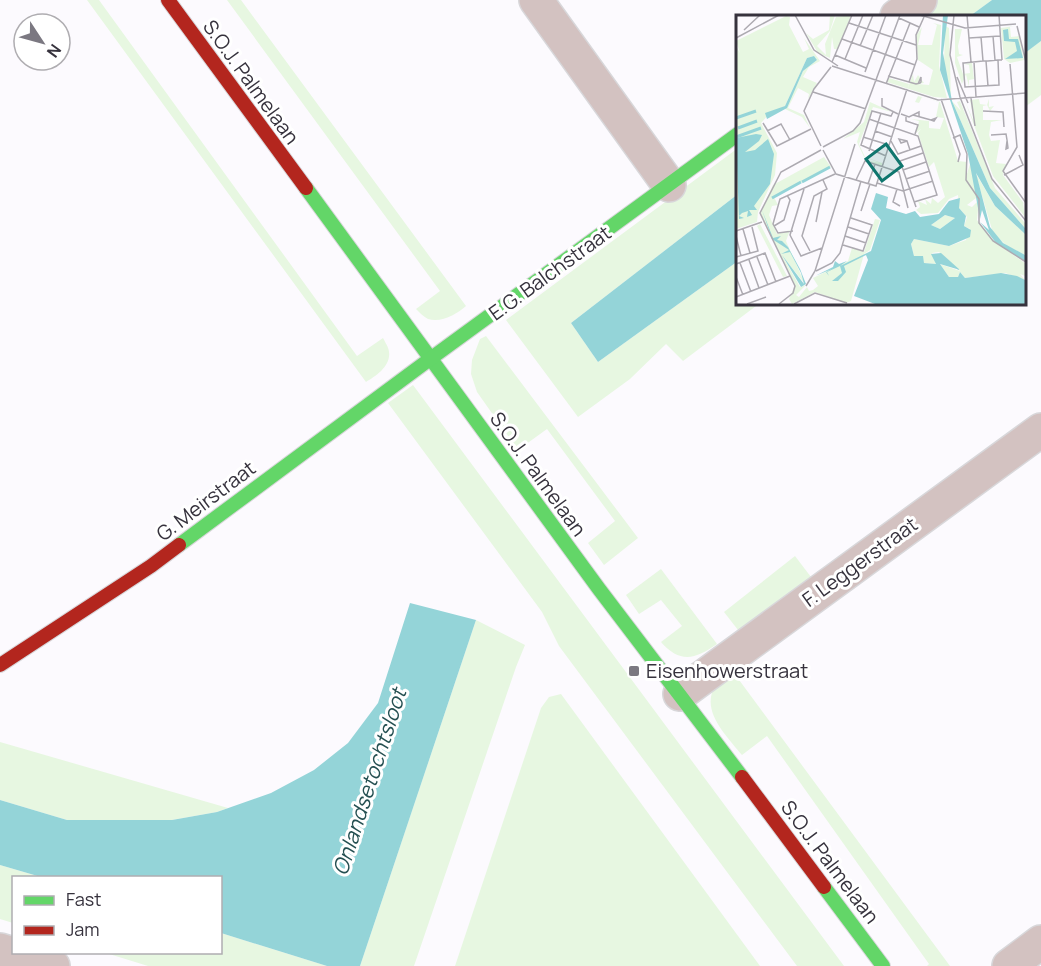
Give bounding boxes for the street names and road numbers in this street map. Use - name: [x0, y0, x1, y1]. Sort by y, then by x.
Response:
- street label: S.O.J. Palmelaan: [197, 14, 306, 149]
- street label: E.G. Balchstraat: [483, 219, 616, 326]
- street label: S.O.J. Palmelaan: [484, 406, 593, 541]
- street label: G. Meirstraat: [151, 454, 261, 547]
- street label: F. Leggerstraat: [797, 511, 923, 613]
- street label: S.O.J. Palmelaan: [775, 795, 886, 929]

